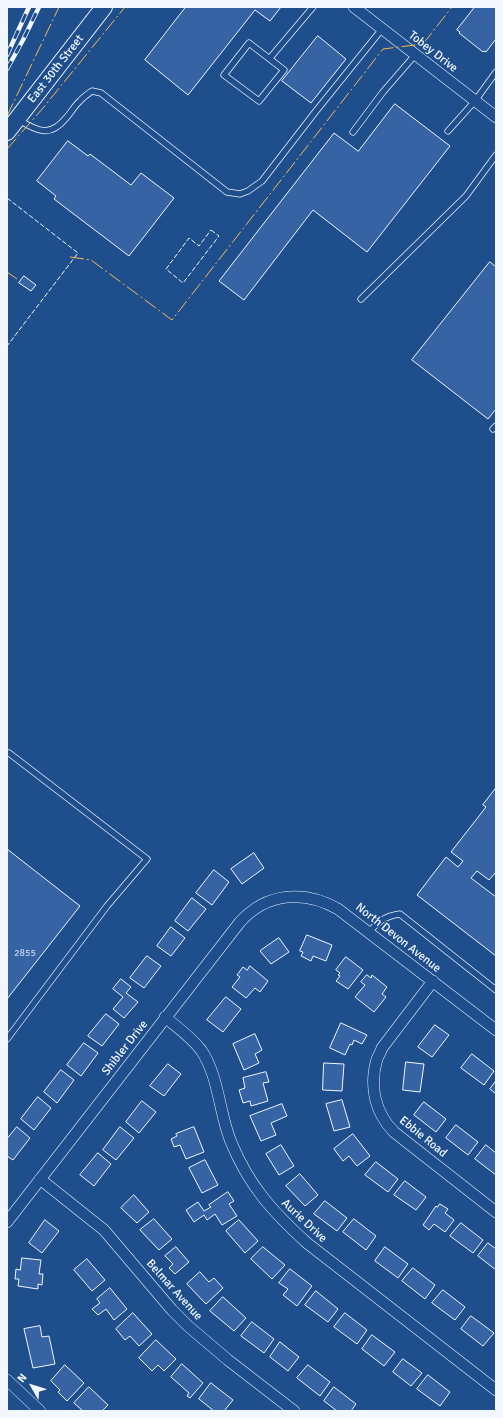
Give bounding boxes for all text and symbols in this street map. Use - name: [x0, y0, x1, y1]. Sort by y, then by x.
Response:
- street label: Tobey Drive: [406, 28, 460, 76]
- street label: East 30th Street: [25, 32, 87, 106]
- street label: North Devon Avenue: [352, 900, 444, 976]
- house number: 2855: [14, 947, 36, 959]
- street label: Shibler Drive: [99, 1018, 151, 1078]
- street label: Ebbie Road: [396, 1113, 450, 1161]
- street label: Aurie Drive: [278, 1196, 330, 1246]
- street label: Belmar Avenue: [143, 1257, 205, 1323]
- north arrow: [12, 1366, 52, 1406]
- text: N: [15, 1371, 30, 1385]

